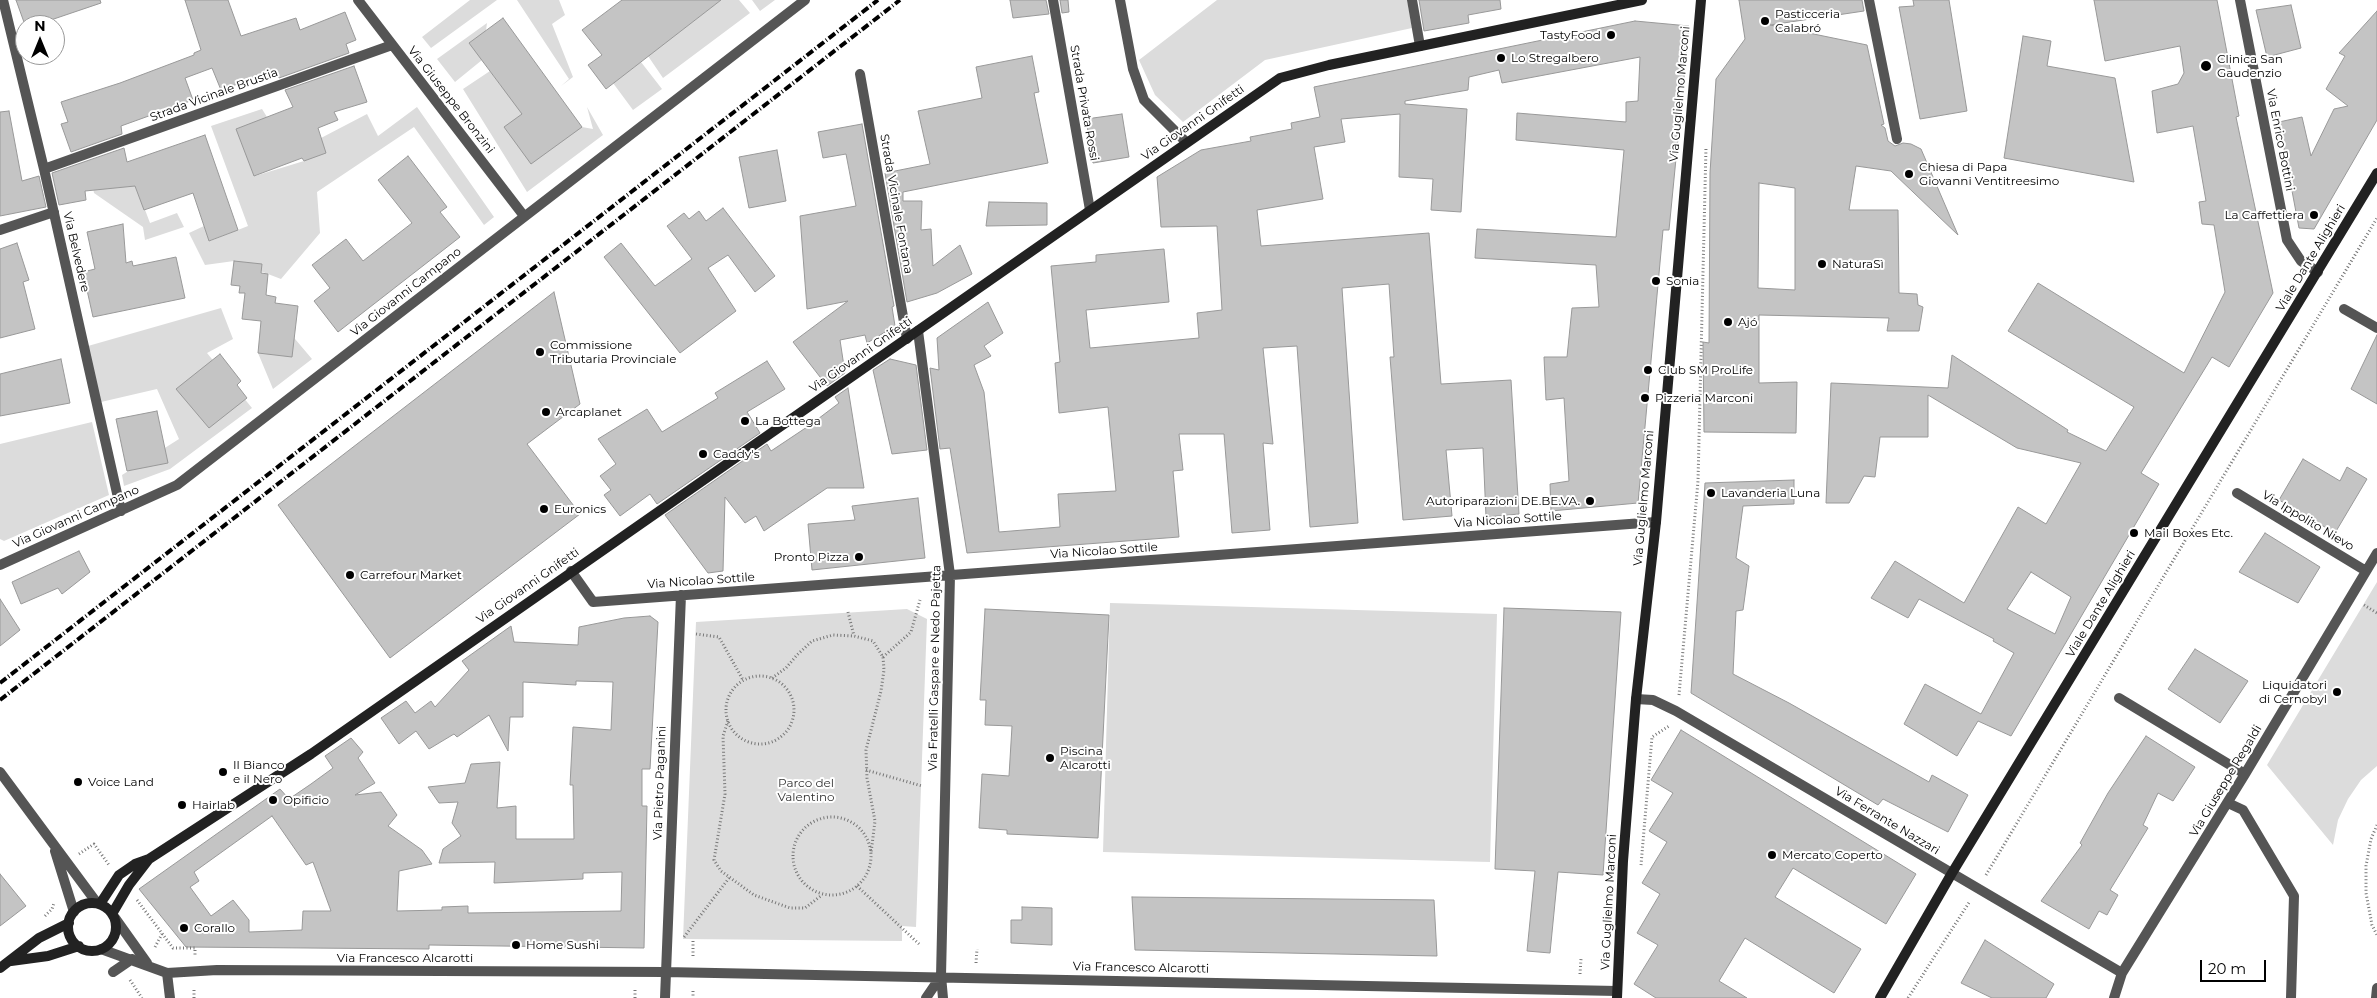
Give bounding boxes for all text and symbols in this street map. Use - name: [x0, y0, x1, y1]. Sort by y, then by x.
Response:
- place label: Pasticceria Calabró: [1775, 7, 1840, 35]
- north arrow: [15, 15, 65, 65]
- marker: Pasticceria Calabró: [1759, 15, 1771, 27]
- text: N: [34, 17, 46, 35]
- street label: Via Guglielmo Marconi: [1667, 26, 1693, 162]
- place label: TastyFood: [1540, 28, 1601, 42]
- marker: TastyFood: [1605, 29, 1617, 41]
- street label: Via Giuseppe Bronzini: [405, 44, 497, 156]
- street label: Strada Privata Rossi: [1067, 44, 1101, 162]
- place label: Lo Stregalbero: [1511, 51, 1599, 65]
- marker: Lo Stregalbero: [1495, 52, 1507, 64]
- place label: Clinica San Gaudenzio: [2217, 52, 2283, 80]
- marker: Clinica San Gaudenzio: [2199, 59, 2213, 73]
- street label: Strada Vicinale Brustia: [148, 65, 280, 125]
- street label: Via Giovanni Gnifetti: [1139, 82, 1247, 164]
- street label: Via Enrico Bottini: [2263, 88, 2297, 192]
- street label: Strada Vicinale Fontana: [877, 133, 915, 275]
- place label: Chiesa di Papa Giovanni Ventitreesimo: [1919, 160, 2059, 188]
- marker: Chiesa di Papa Giovanni Ventitreesimo: [1903, 168, 1915, 180]
- street label: Viale Dante Alighieri: [2273, 202, 2349, 314]
- place label: La Caffettiera: [2224, 208, 2304, 222]
- marker: La Caffettiera: [2308, 209, 2320, 221]
- street label: Via Belvedere: [60, 210, 92, 294]
- street label: Via Giovanni Campano: [348, 244, 464, 340]
- place label: NaturaSì: [1832, 257, 1884, 271]
- marker: NaturaSì: [1816, 258, 1828, 270]
- place label: Sonia: [1666, 274, 1699, 288]
- marker: Sonia: [1650, 275, 1662, 287]
- street label: Via Giovanni Gnifetti: [807, 314, 915, 396]
- place label: Ajó: [1738, 315, 1757, 329]
- marker: Ajó: [1722, 316, 1734, 328]
- place label: Commissione Tributaria Provinciale: [550, 338, 676, 366]
- marker: Commissione Tributaria Provinciale: [534, 346, 546, 358]
- place label: Club SM ProLife: [1658, 363, 1753, 377]
- marker: Club SM ProLife: [1642, 364, 1654, 376]
- place label: Pizzeria Marconi: [1655, 391, 1753, 405]
- marker: Pizzeria Marconi: [1639, 392, 1651, 404]
- place label: Arcaplanet: [556, 405, 622, 419]
- marker: Arcaplanet: [540, 406, 552, 418]
- place label: La Bottega: [755, 414, 821, 428]
- marker: La Bottega: [739, 415, 751, 427]
- street label: Via Guglielmo Marconi: [1631, 430, 1657, 566]
- place label: Caddy's: [713, 447, 759, 461]
- marker: Caddy's: [697, 448, 709, 460]
- street label: Via Giovanni Campano: [11, 483, 141, 551]
- place label: Lavanderia Luna: [1721, 486, 1820, 500]
- marker: Lavanderia Luna: [1705, 487, 1717, 499]
- street label: Via Ippolito Nievo: [2259, 488, 2357, 554]
- place label: Autoriparazioni DE.BE.VA.: [1426, 494, 1580, 508]
- marker: Autoriparazioni DE.BE.VA.: [1584, 495, 1596, 507]
- place label: Euronics: [554, 502, 606, 516]
- marker: Euronics: [538, 503, 550, 515]
- street label: Via Nicolao Sottile: [1454, 509, 1562, 531]
- place label: Mail Boxes Etc.: [2144, 526, 2233, 540]
- marker: Mail Boxes Etc.: [2128, 527, 2140, 539]
- street label: Via Nicolao Sottile: [1050, 540, 1158, 562]
- street label: Via Giovanni Gnifetti: [474, 545, 582, 627]
- street label: Viale Dante Alighieri: [2063, 548, 2139, 660]
- place label: Pronto Pizza: [774, 550, 849, 564]
- marker: Pronto Pizza: [853, 551, 865, 563]
- street label: Via Fratelli Gaspare e Nedo Pajetta: [926, 565, 944, 771]
- place label: Carrefour Market: [360, 568, 462, 582]
- marker: Carrefour Market: [344, 569, 356, 581]
- street label: Via Nicolao Sottile: [647, 570, 755, 592]
- place label: Liquidatori di Cernobyl: [2259, 678, 2327, 706]
- marker: Liquidatori di Cernobyl: [2331, 686, 2343, 698]
- street label: Via Giuseppe Regaldi: [2187, 723, 2265, 839]
- street label: Via Pietro Paganini: [651, 726, 669, 840]
- place label: Piscina Alcarotti: [1060, 744, 1111, 772]
- marker: Piscina Alcarotti: [1044, 752, 1056, 764]
- place label: Il Bianco e il Nero: [233, 758, 285, 786]
- marker: Il Bianco e il Nero: [217, 766, 229, 778]
- place label: Voice Land: [88, 775, 154, 789]
- marker: Voice Land: [72, 776, 84, 788]
- park label: Parco del Valentino: [777, 776, 835, 804]
- street label: Via Ferrante Nazzari: [1832, 784, 1942, 858]
- place label: Opificio: [283, 793, 329, 807]
- marker: Opificio: [267, 794, 279, 806]
- place label: Hairlab: [192, 798, 235, 812]
- marker: Hairlab: [176, 799, 188, 811]
- street label: Via Guglielmo Marconi: [1598, 834, 1620, 970]
- place label: Mercato Coperto: [1782, 848, 1883, 862]
- marker: Mercato Coperto: [1766, 849, 1778, 861]
- place label: Corallo: [194, 921, 235, 935]
- marker: Corallo: [178, 922, 190, 934]
- place label: Home Sushi: [526, 938, 599, 952]
- marker: Home Sushi: [510, 939, 522, 951]
- scale bar: [2202, 950, 2268, 982]
- street label: Via Francesco Alcarotti: [337, 951, 473, 965]
- text: 20 m: [2208, 959, 2246, 978]
- street label: Via Francesco Alcarotti: [1073, 960, 1209, 976]

